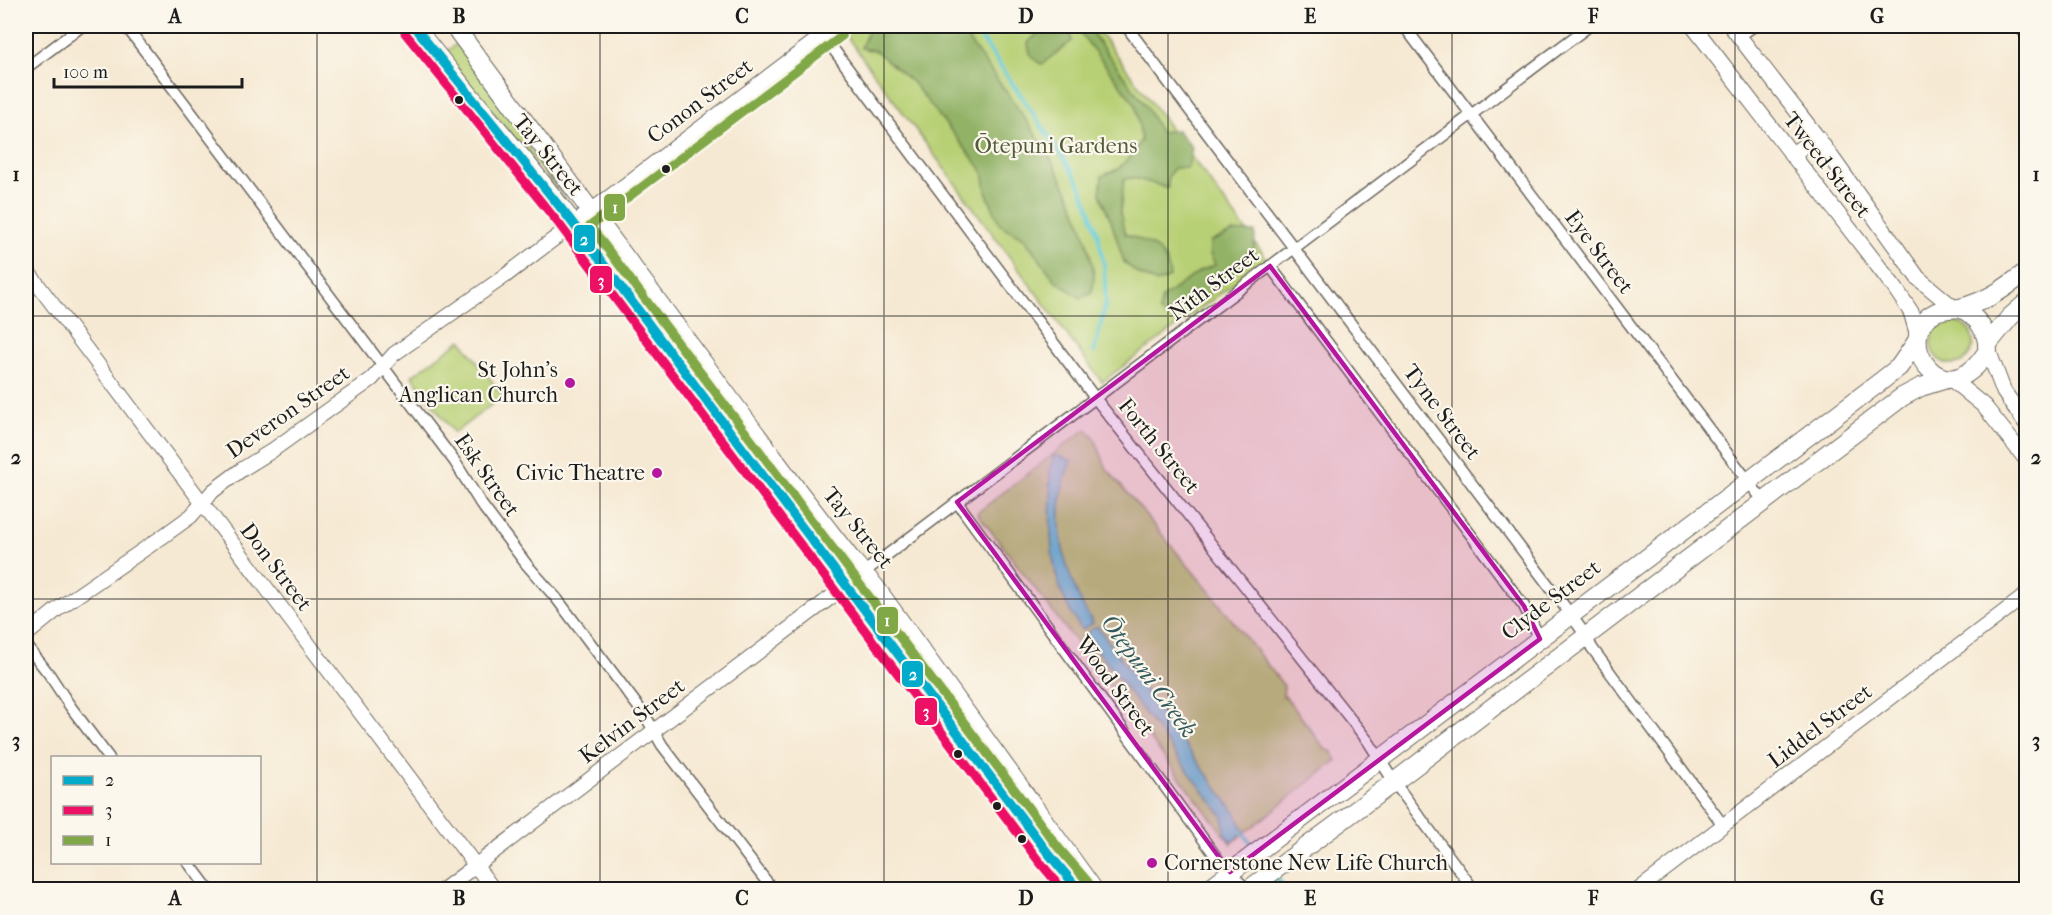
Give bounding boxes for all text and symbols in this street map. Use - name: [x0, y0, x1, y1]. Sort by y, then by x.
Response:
- text: A: [167, 5, 183, 28]
- text: B: [452, 5, 466, 28]
- text: C: [735, 5, 749, 28]
- text: D: [1018, 5, 1034, 28]
- text: E: [1304, 5, 1316, 28]
- text: F: [1587, 5, 1599, 28]
- text: G: [1870, 5, 1884, 28]
- scale bar: [54, 51, 242, 89]
- street label: Conon Street: [642, 53, 758, 149]
- text: 100 m: [63, 62, 108, 83]
- unlabelled marker: [453, 94, 465, 106]
- street label: Tweed Street: [1778, 107, 1876, 223]
- street label: Tay Street: [507, 109, 589, 201]
- park label: Ōtepuni Gardens: [975, 133, 1138, 159]
- text: 1: [12, 163, 20, 186]
- unlabelled marker: [660, 163, 672, 175]
- text: 1: [2032, 163, 2040, 186]
- line badge: 1: [603, 193, 626, 222]
- text: 1: [612, 198, 618, 217]
- street label: Eye Street: [1559, 205, 1639, 299]
- line badge: 2: [573, 224, 596, 253]
- text: 2: [580, 230, 588, 249]
- street label: Nith Street: [1164, 242, 1264, 326]
- line badge: 3: [589, 265, 613, 294]
- text: 3: [598, 271, 604, 291]
- place label: St John's Anglican Church: [398, 357, 559, 408]
- street label: Tyne Street: [1398, 359, 1486, 465]
- street label: Deveron Street: [221, 360, 355, 464]
- marker: St John's Anglican Church: [563, 376, 577, 390]
- street label: Forth Street: [1113, 393, 1205, 499]
- street label: Esk Street: [449, 428, 525, 522]
- text: 2: [11, 446, 21, 469]
- text: 2: [2031, 446, 2041, 469]
- place label: Civic Theatre: [516, 460, 645, 486]
- marker: Civic Theatre: [650, 466, 664, 480]
- street label: Tay Street: [817, 482, 899, 574]
- street label: Don Street: [235, 518, 318, 616]
- street label: Clyde Street: [1496, 554, 1606, 646]
- line badge: 1: [876, 606, 899, 635]
- water label: Ōtepuni Creek: [1095, 609, 1203, 743]
- text: 1: [884, 611, 890, 630]
- street label: Wood Street: [1069, 630, 1160, 741]
- line badge: 2: [901, 660, 924, 688]
- text: 2: [909, 665, 917, 684]
- street label: Kelvin Street: [574, 673, 690, 769]
- street label: Liddel Street: [1763, 678, 1877, 773]
- line badge: 3: [914, 697, 938, 726]
- text: 3: [923, 702, 929, 722]
- text: 3: [12, 729, 20, 752]
- text: 3: [2032, 729, 2040, 752]
- unlabelled marker: [952, 748, 964, 760]
- legend: [51, 756, 261, 864]
- text: 2: [105, 770, 114, 791]
- text: 3: [105, 800, 112, 821]
- unlabelled marker: [991, 800, 1003, 812]
- text: 1: [105, 830, 111, 851]
- unlabelled marker: [1016, 833, 1028, 845]
- place label: Cornerstone New Life Church: [1164, 850, 1449, 876]
- marker: Cornerstone New Life Church: [1145, 856, 1159, 870]
- text: A: [167, 887, 183, 910]
- text: B: [452, 887, 466, 910]
- text: C: [735, 887, 749, 910]
- text: D: [1018, 887, 1034, 910]
- text: E: [1304, 887, 1316, 910]
- text: F: [1587, 887, 1599, 910]
- text: G: [1870, 887, 1884, 910]

